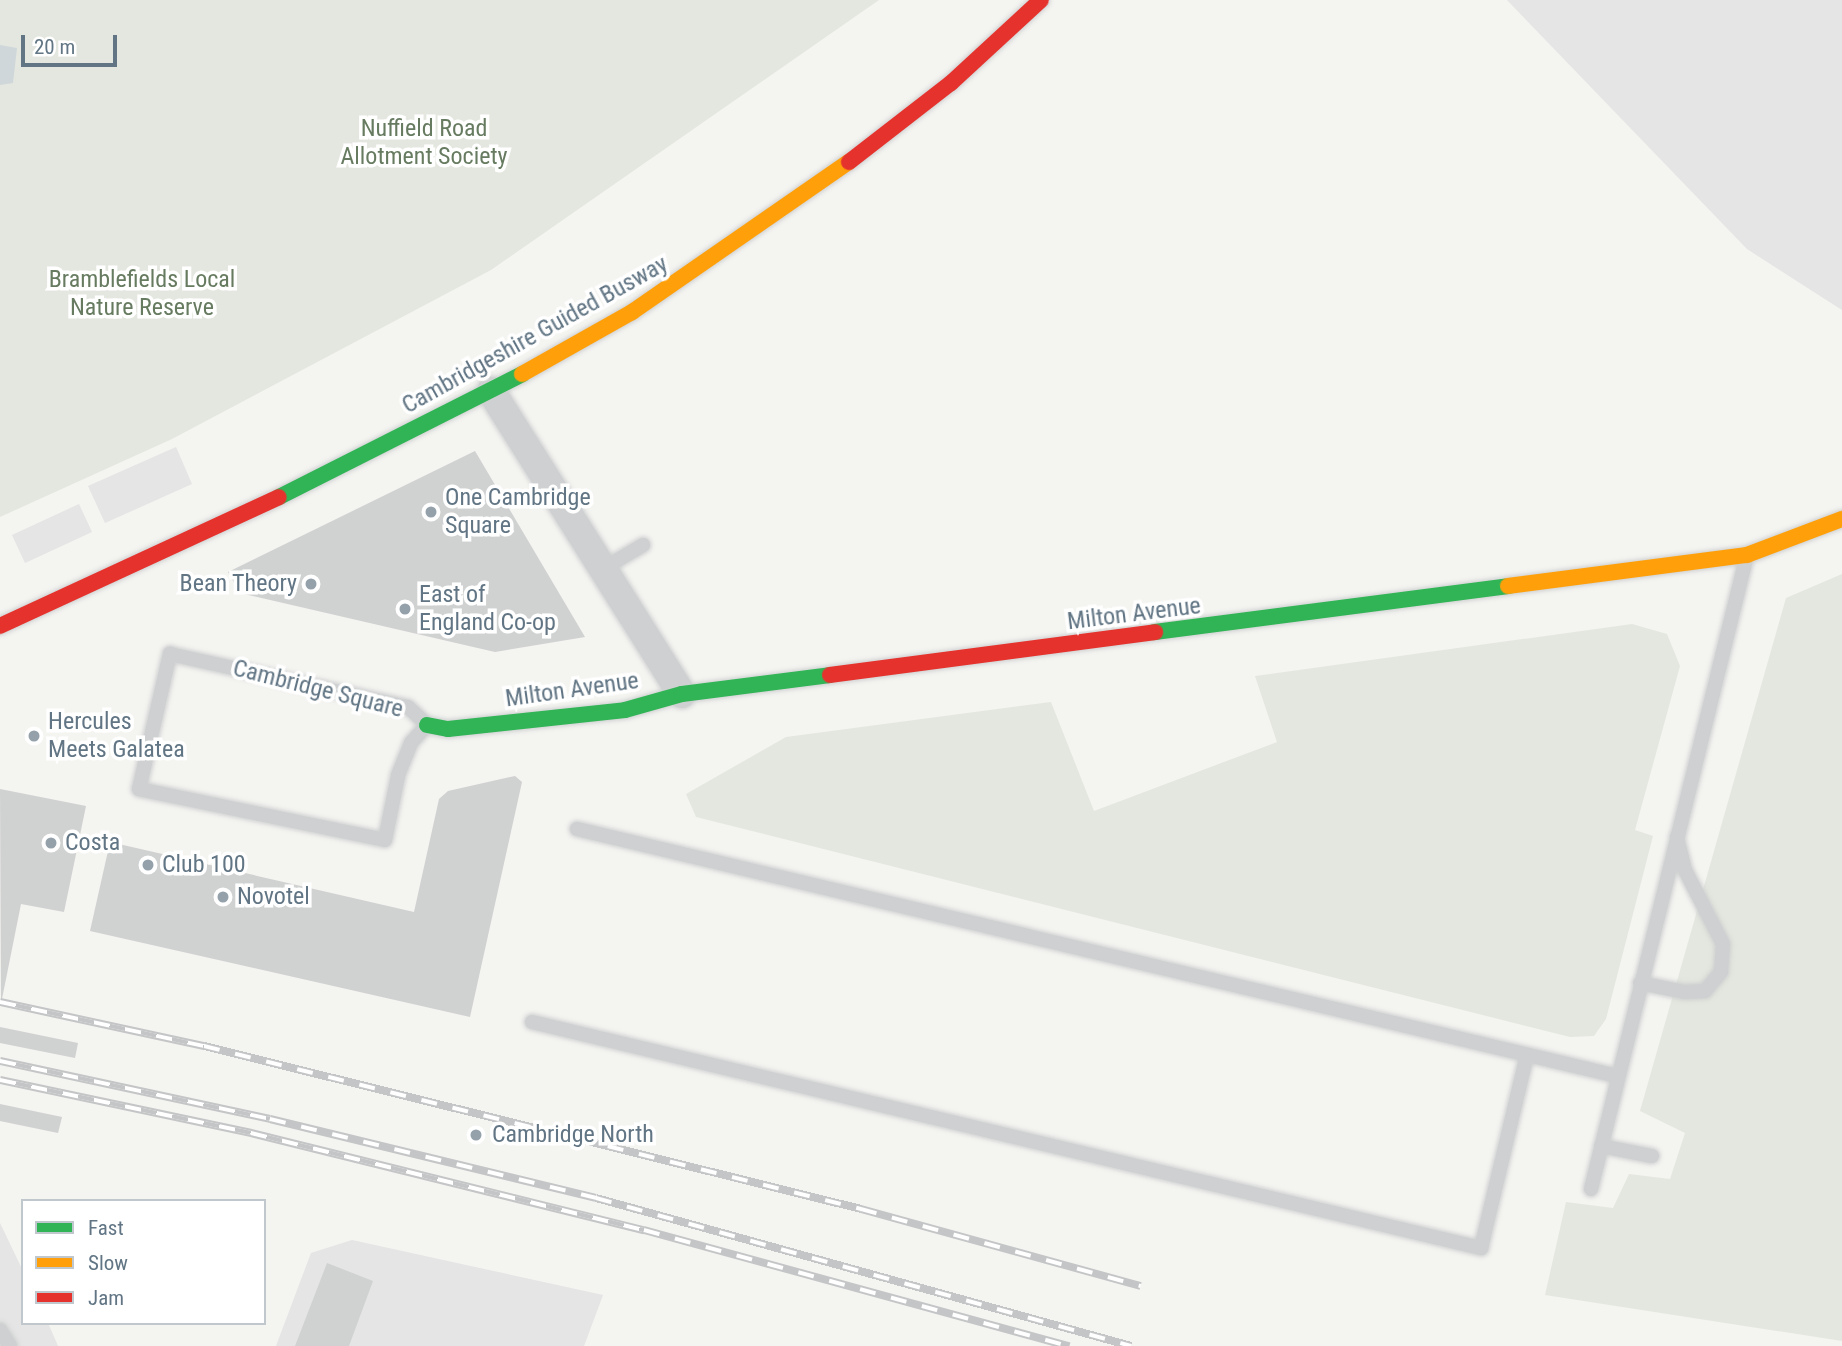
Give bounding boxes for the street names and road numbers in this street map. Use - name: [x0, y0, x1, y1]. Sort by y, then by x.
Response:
- street label: Cambridgeshire Guided Busway: [397, 250, 673, 420]
- street label: Milton Avenue: [1066, 592, 1202, 636]
- street label: Cambridge Square: [230, 654, 406, 724]
- street label: Milton Avenue: [504, 666, 640, 714]

